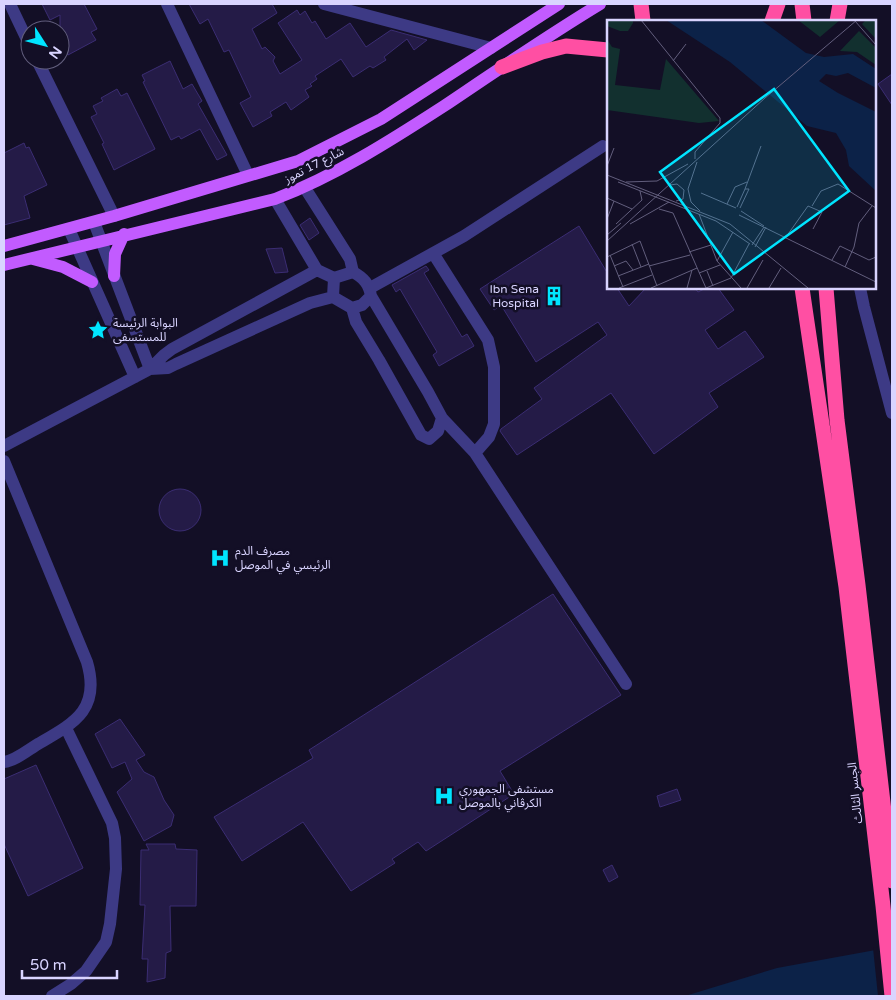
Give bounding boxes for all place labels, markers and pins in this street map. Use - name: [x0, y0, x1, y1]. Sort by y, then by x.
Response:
- place label: Ibn Sena Hospital: [489, 282, 539, 310]
- building icon: Ibn Sena Hospital: [543, 285, 565, 307]
- place label: البوابة الرئيسة للمستسفى: [113, 316, 178, 344]
- place icon: البوابة الرئيسة للمستسفى: [87, 319, 109, 341]
- place label: مصرف الدم الرئيسي في الموصل: [235, 544, 331, 575]
- hospital icon: مصرف الدم الرئيسي في الموصل: [209, 547, 231, 569]
- place label: مستشفى الجمهوري الكرڤاني بالموصل: [459, 782, 554, 813]
- hospital icon: مستشفى الجمهوري الكرڤاني بالموصل: [433, 785, 455, 807]

